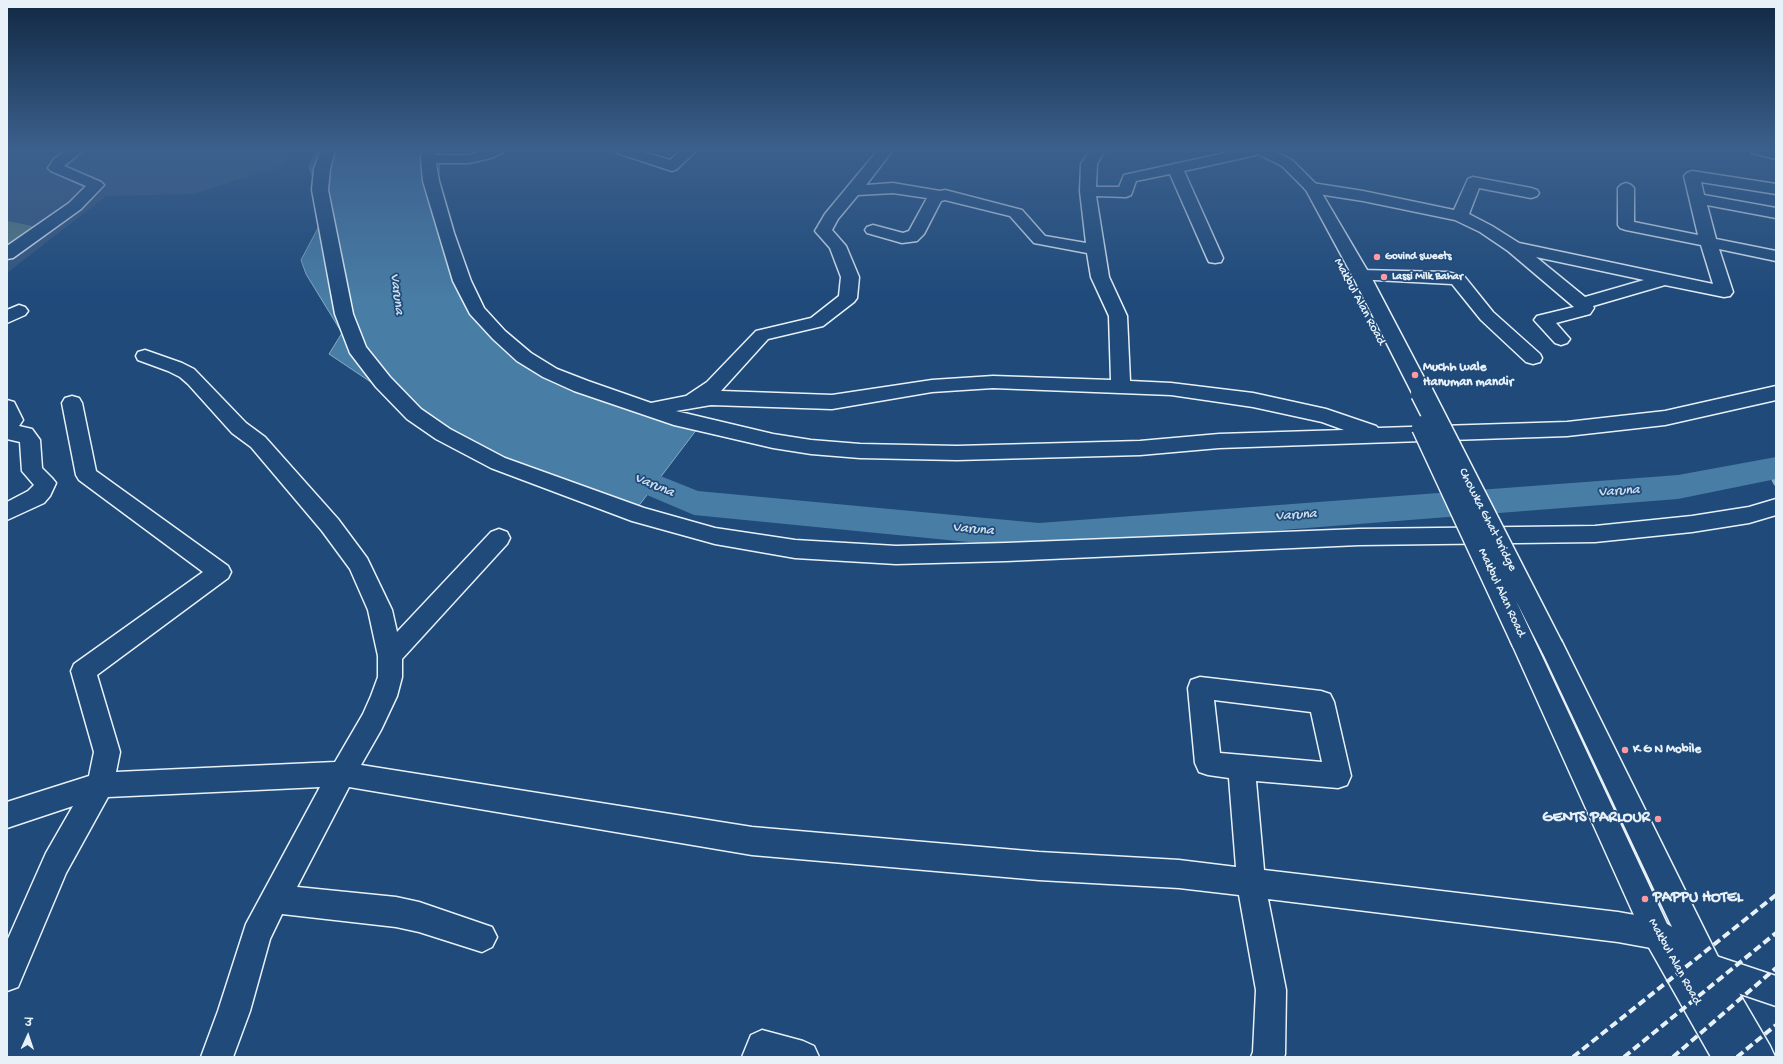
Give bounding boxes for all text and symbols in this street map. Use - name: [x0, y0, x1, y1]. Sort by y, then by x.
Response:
- place label: Govind sweets: [1385, 250, 1452, 264]
- marker: Govind sweets: [1372, 252, 1382, 262]
- street label: Makbul Alan Road: [1330, 256, 1388, 348]
- place label: Lassi Milk Bahar: [1392, 270, 1463, 284]
- water label: Varuna: [385, 272, 407, 316]
- marker: Lassi Milk Bahar: [1379, 272, 1389, 282]
- place label: Muchh wale Hanuman mandir: [1423, 360, 1513, 391]
- marker: Muchh wale Hanuman mandir: [1410, 370, 1420, 380]
- street label: Chowka Ghat bridge: [1454, 466, 1520, 574]
- water label: Varuna: [632, 470, 676, 502]
- water label: Varuna: [1598, 482, 1640, 502]
- water label: Varuna: [1275, 506, 1317, 526]
- water label: Varuna: [952, 520, 994, 540]
- street label: Makbul Alan Road: [1474, 546, 1528, 640]
- place label: K G N Mobile: [1633, 742, 1701, 758]
- marker: K G N Mobile: [1620, 745, 1630, 755]
- place label: GENTS PARLOUR: [1542, 809, 1650, 829]
- marker: GENTS PARLOUR: [1653, 814, 1663, 824]
- place label: PAPPU HOTEL: [1653, 889, 1743, 909]
- marker: PAPPU HOTEL: [1640, 894, 1650, 904]
- street label: Makbul Alan Road: [1644, 916, 1704, 1008]
- north arrow: [8, 1016, 48, 1056]
- text: उ: [25, 1018, 33, 1030]

